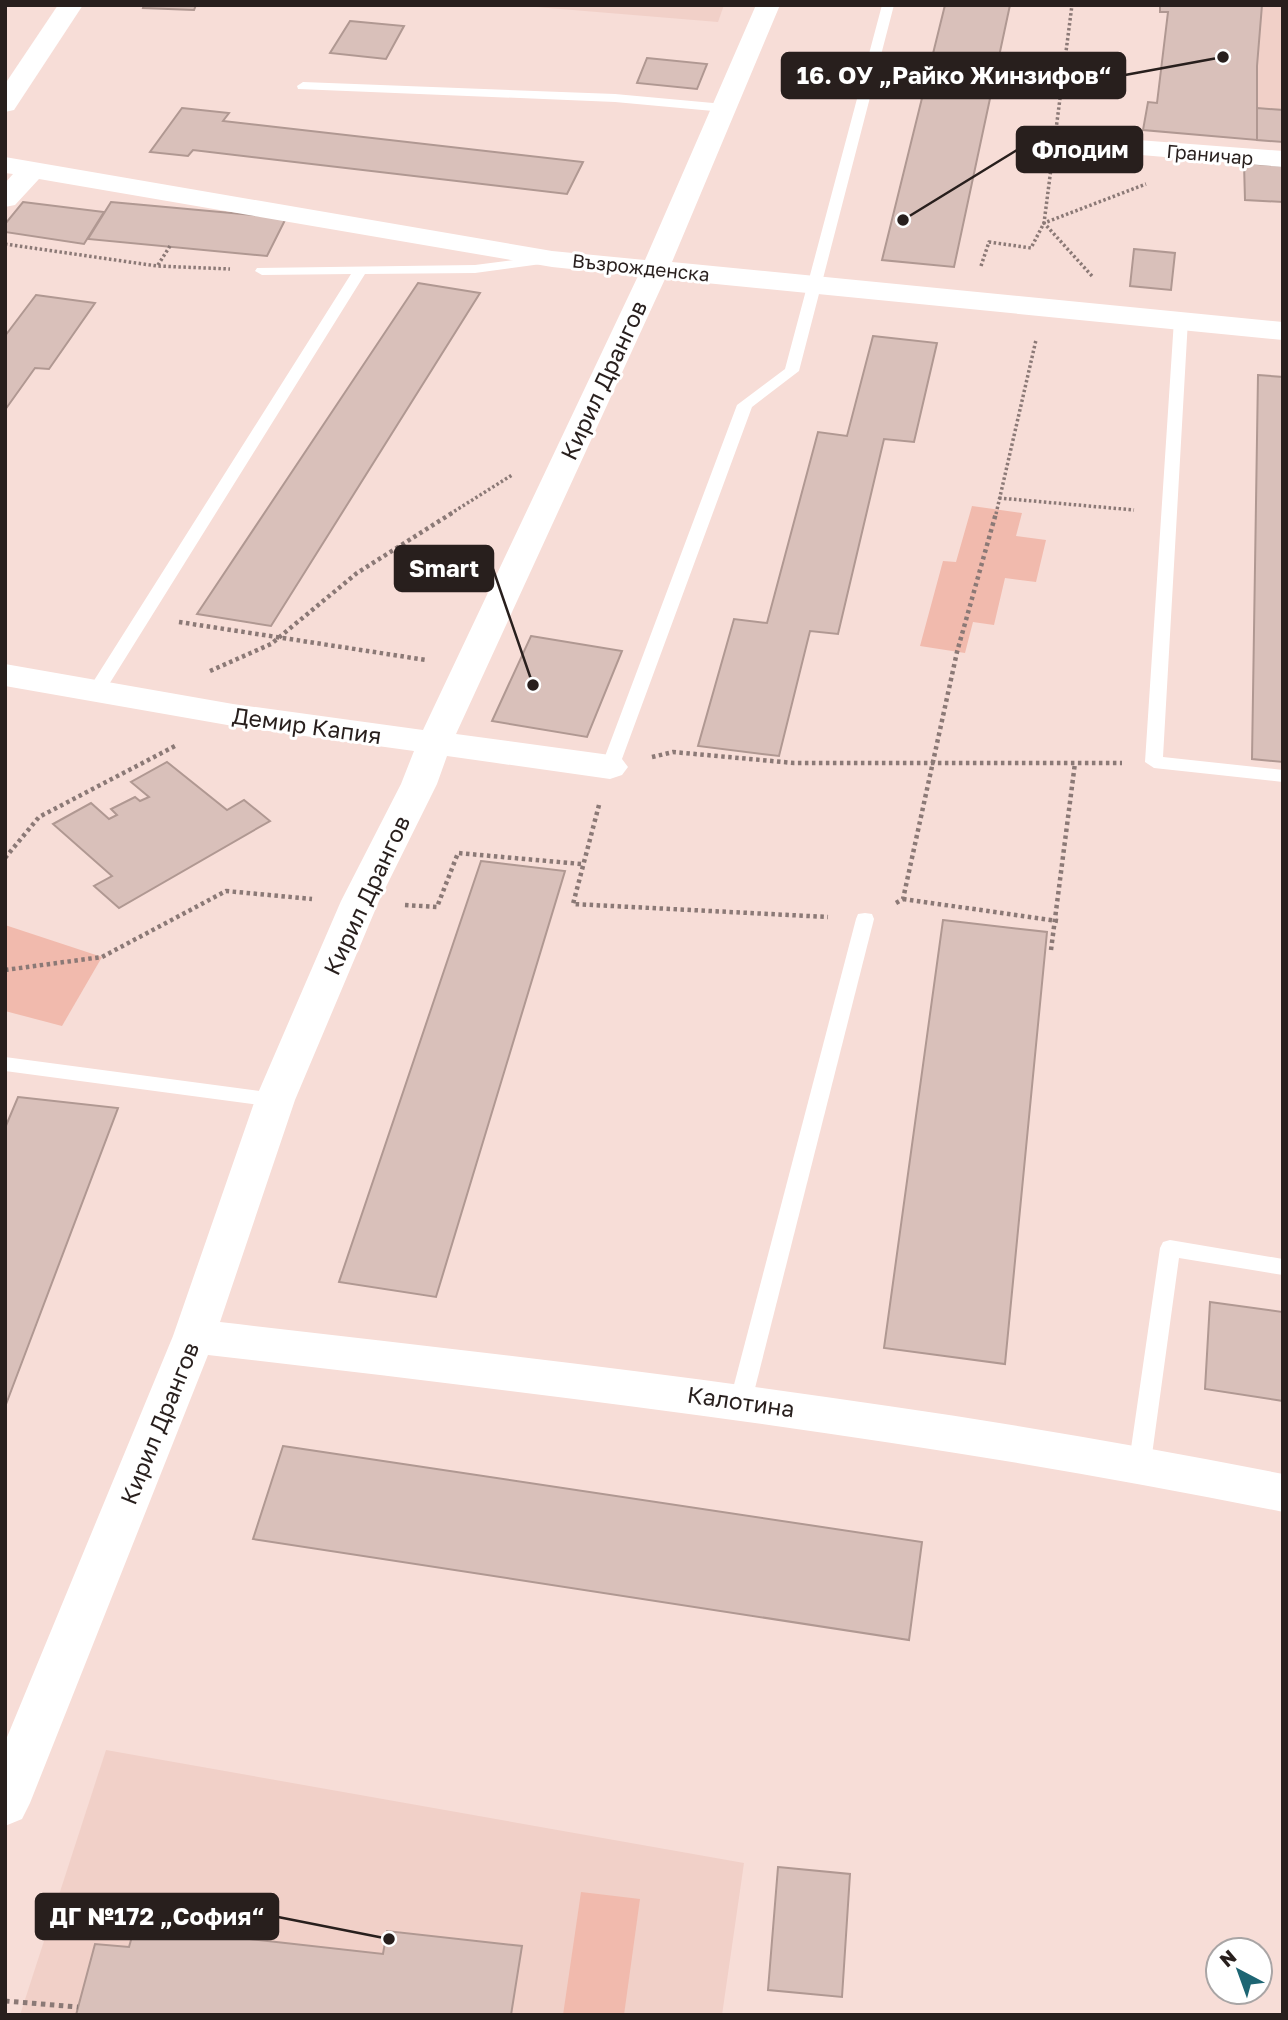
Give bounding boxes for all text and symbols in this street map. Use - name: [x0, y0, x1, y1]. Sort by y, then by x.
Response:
- callout: 16. ОУ „Райко Жинзифов“: [782, 53, 1125, 98]
- text: 16. ОУ „Райко Жинзифов“: [797, 60, 1111, 89]
- callout: Флодим: [1017, 127, 1142, 172]
- text: Флодим: [1031, 134, 1129, 163]
- street label: Граничар: [1166, 139, 1254, 169]
- street label: Възрожденска: [571, 248, 711, 286]
- street label: Кирил Дрангов: [554, 296, 652, 464]
- callout: Smart: [395, 546, 493, 591]
- text: Smart: [409, 553, 479, 582]
- street label: Демир Капия: [231, 701, 383, 749]
- street label: Кирил Дрангов: [317, 811, 415, 979]
- street label: Кирил Дрангов: [114, 1338, 204, 1508]
- street label: Калотина: [685, 1380, 797, 1422]
- callout: ДГ №172 „София“: [36, 1894, 278, 1939]
- text: ДГ №172 „София“: [50, 1901, 264, 1930]
- north arrow: [1204, 1936, 1274, 2006]
- text: N: [1215, 1944, 1241, 1971]

